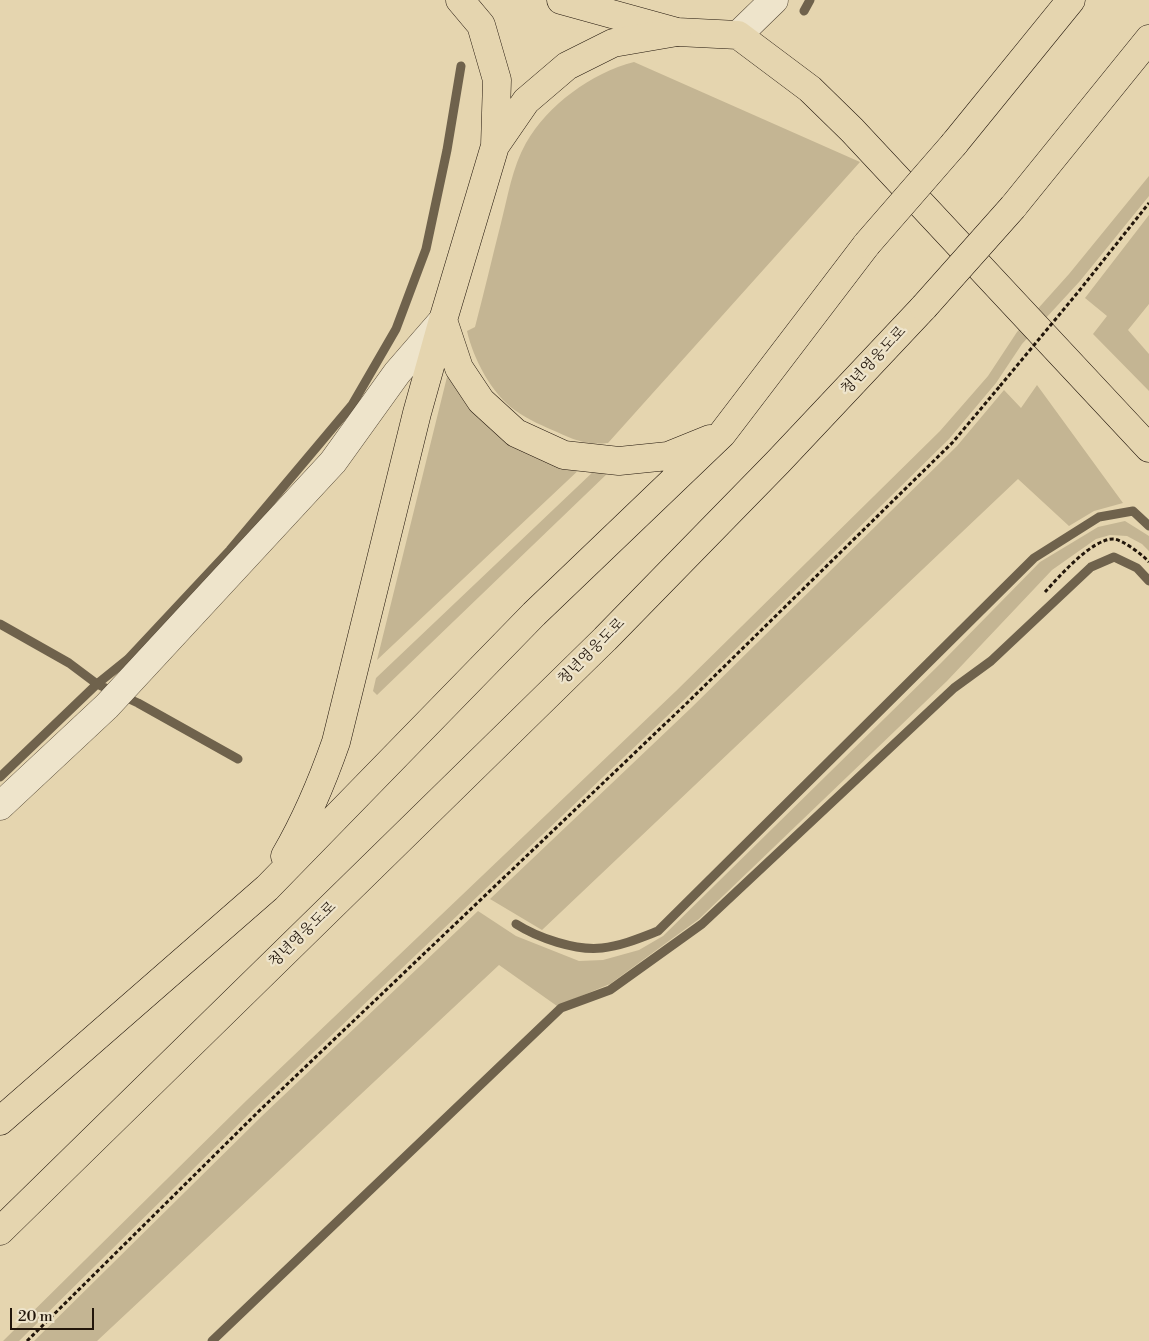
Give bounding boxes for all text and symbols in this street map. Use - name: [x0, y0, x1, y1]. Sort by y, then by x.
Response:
- street label: 청년영웅도로: [838, 323, 910, 399]
- street label: 청년영웅도로: [555, 615, 629, 689]
- street label: 청년영웅도로: [265, 898, 341, 972]
- scale bar: [12, 1298, 96, 1330]
- text: 20 m: [18, 1307, 53, 1326]

